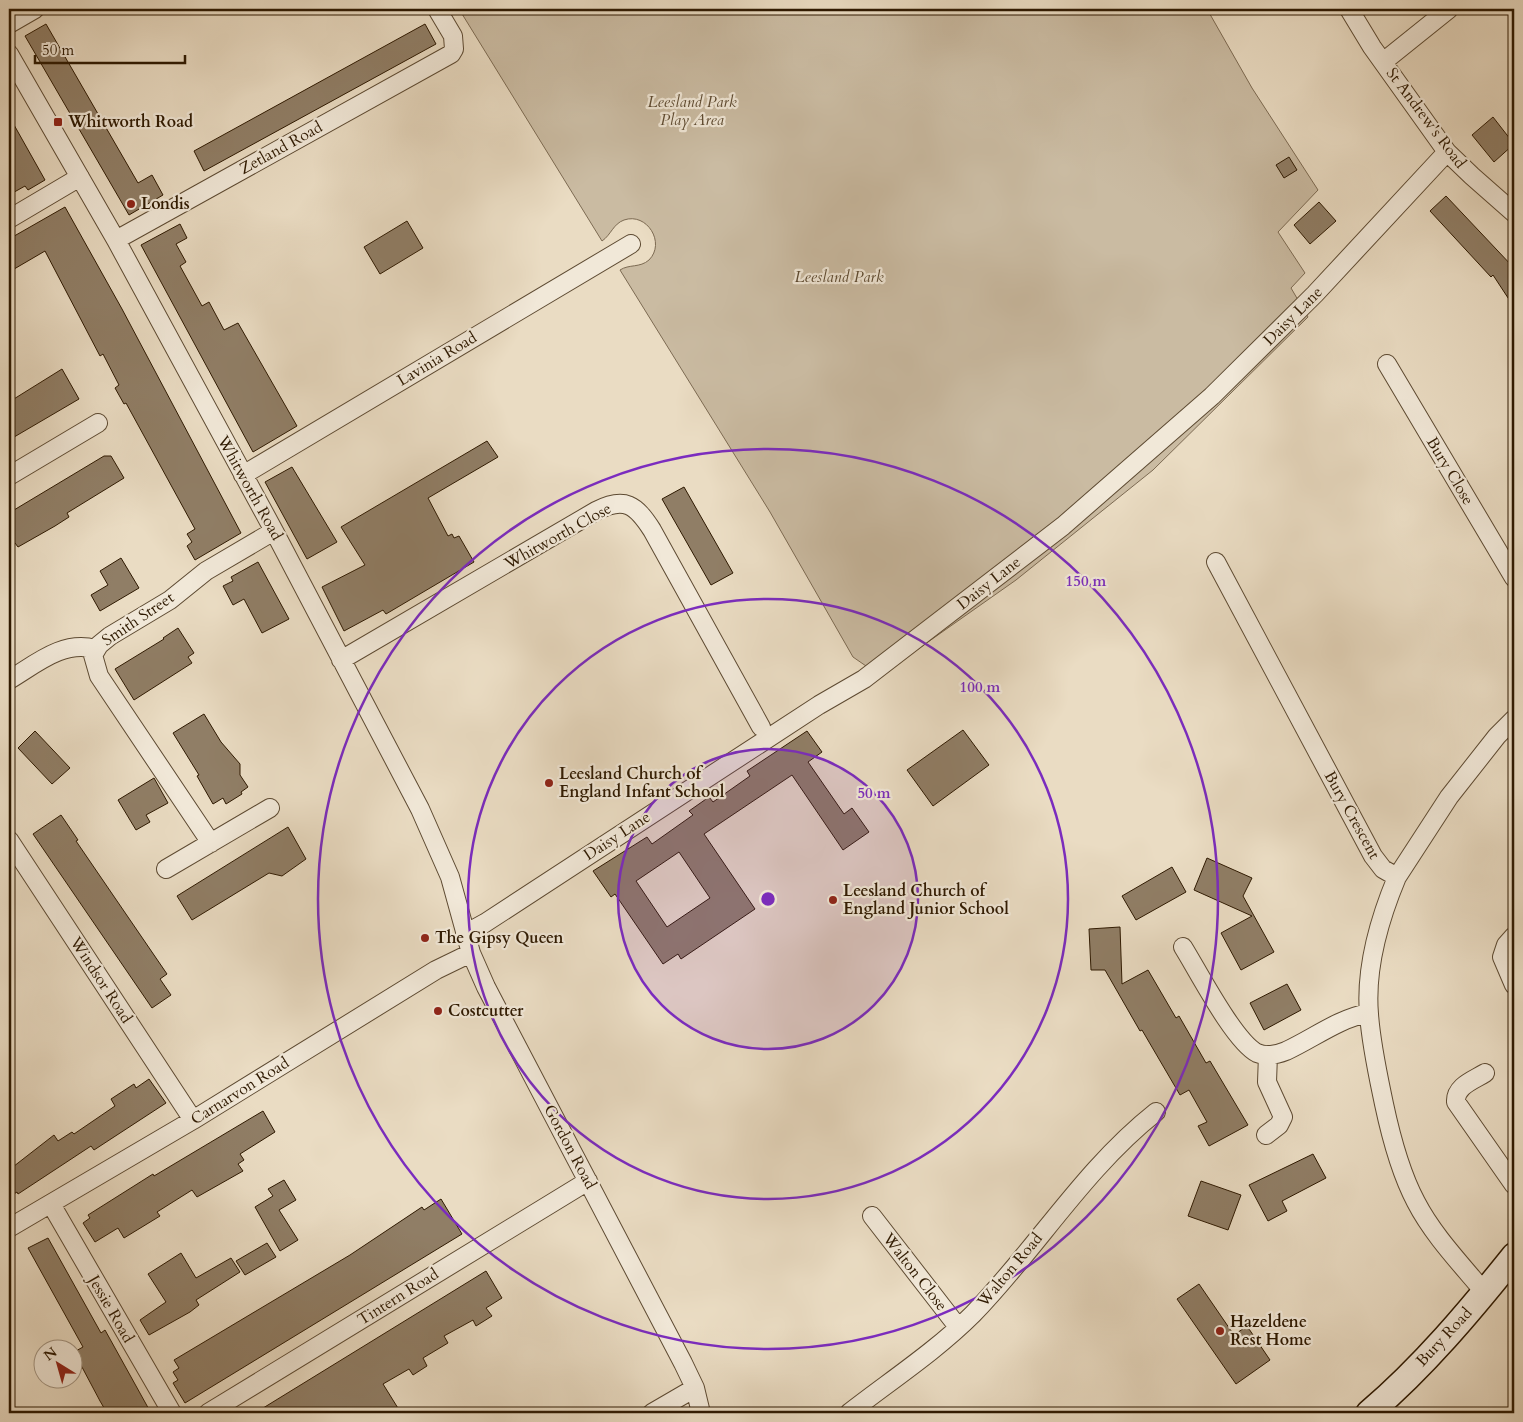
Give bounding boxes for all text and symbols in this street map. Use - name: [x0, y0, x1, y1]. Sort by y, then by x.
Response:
- scale bar: [35, 32, 185, 64]
- text: 50 m: [42, 40, 74, 60]
- street label: St Andrew's Road: [1381, 63, 1471, 173]
- park label: Leesland Park Play Area: [647, 91, 737, 131]
- place label: Whitworth Road: [67, 111, 193, 133]
- marker: Whitworth Road: [52, 116, 64, 128]
- street label: Zetland Road: [236, 116, 327, 180]
- place label: Londis: [141, 193, 190, 215]
- marker: Londis: [125, 198, 137, 210]
- park label: Leesland Park: [794, 266, 884, 288]
- street label: Daisy Lane: [1259, 282, 1327, 350]
- street label: Lavinia Road: [393, 326, 481, 391]
- street label: Whitworth Road: [212, 431, 288, 545]
- street label: Bury Close: [1421, 433, 1479, 509]
- street label: Whitworth Close: [500, 498, 615, 575]
- street label: Daisy Lane: [952, 551, 1026, 615]
- text: 150 m: [1066, 571, 1107, 591]
- street label: Smith Street: [98, 587, 178, 651]
- text: 100 m: [960, 677, 1001, 697]
- place label: Leesland Church of England Infant School: [559, 763, 725, 803]
- street label: Bury Crescent: [1319, 767, 1385, 863]
- marker: Leesland Church of England Infant School: [543, 777, 555, 789]
- text: 50 m: [857, 783, 891, 803]
- street label: Daisy Lane: [579, 806, 655, 866]
- place label: Leesland Church of England Junior School: [843, 880, 1009, 920]
- centre of rings: [759, 890, 777, 908]
- marker: Leesland Church of England Junior School: [827, 894, 839, 906]
- place label: The Gipsy Queen: [435, 927, 564, 949]
- street label: Windsor Road: [64, 932, 137, 1028]
- marker: The Gipsy Queen: [419, 932, 431, 944]
- place label: Costcutter: [448, 1000, 524, 1022]
- marker: Costcutter: [432, 1005, 444, 1017]
- street label: Carnarvon Road: [187, 1052, 294, 1130]
- street label: Gordon Road: [538, 1101, 602, 1194]
- street label: Walton Close: [877, 1228, 952, 1316]
- street label: Walton Road: [972, 1228, 1048, 1313]
- street label: Tintern Road: [353, 1263, 443, 1331]
- street label: Jessie Road: [82, 1269, 139, 1347]
- street label: Bury Road: [1411, 1302, 1477, 1371]
- place label: Hazeldene Rest Home: [1230, 1311, 1312, 1351]
- marker: Hazeldene Rest Home: [1214, 1325, 1226, 1337]
- north arrow: [32, 1340, 82, 1390]
- text: N: [40, 1343, 61, 1365]

